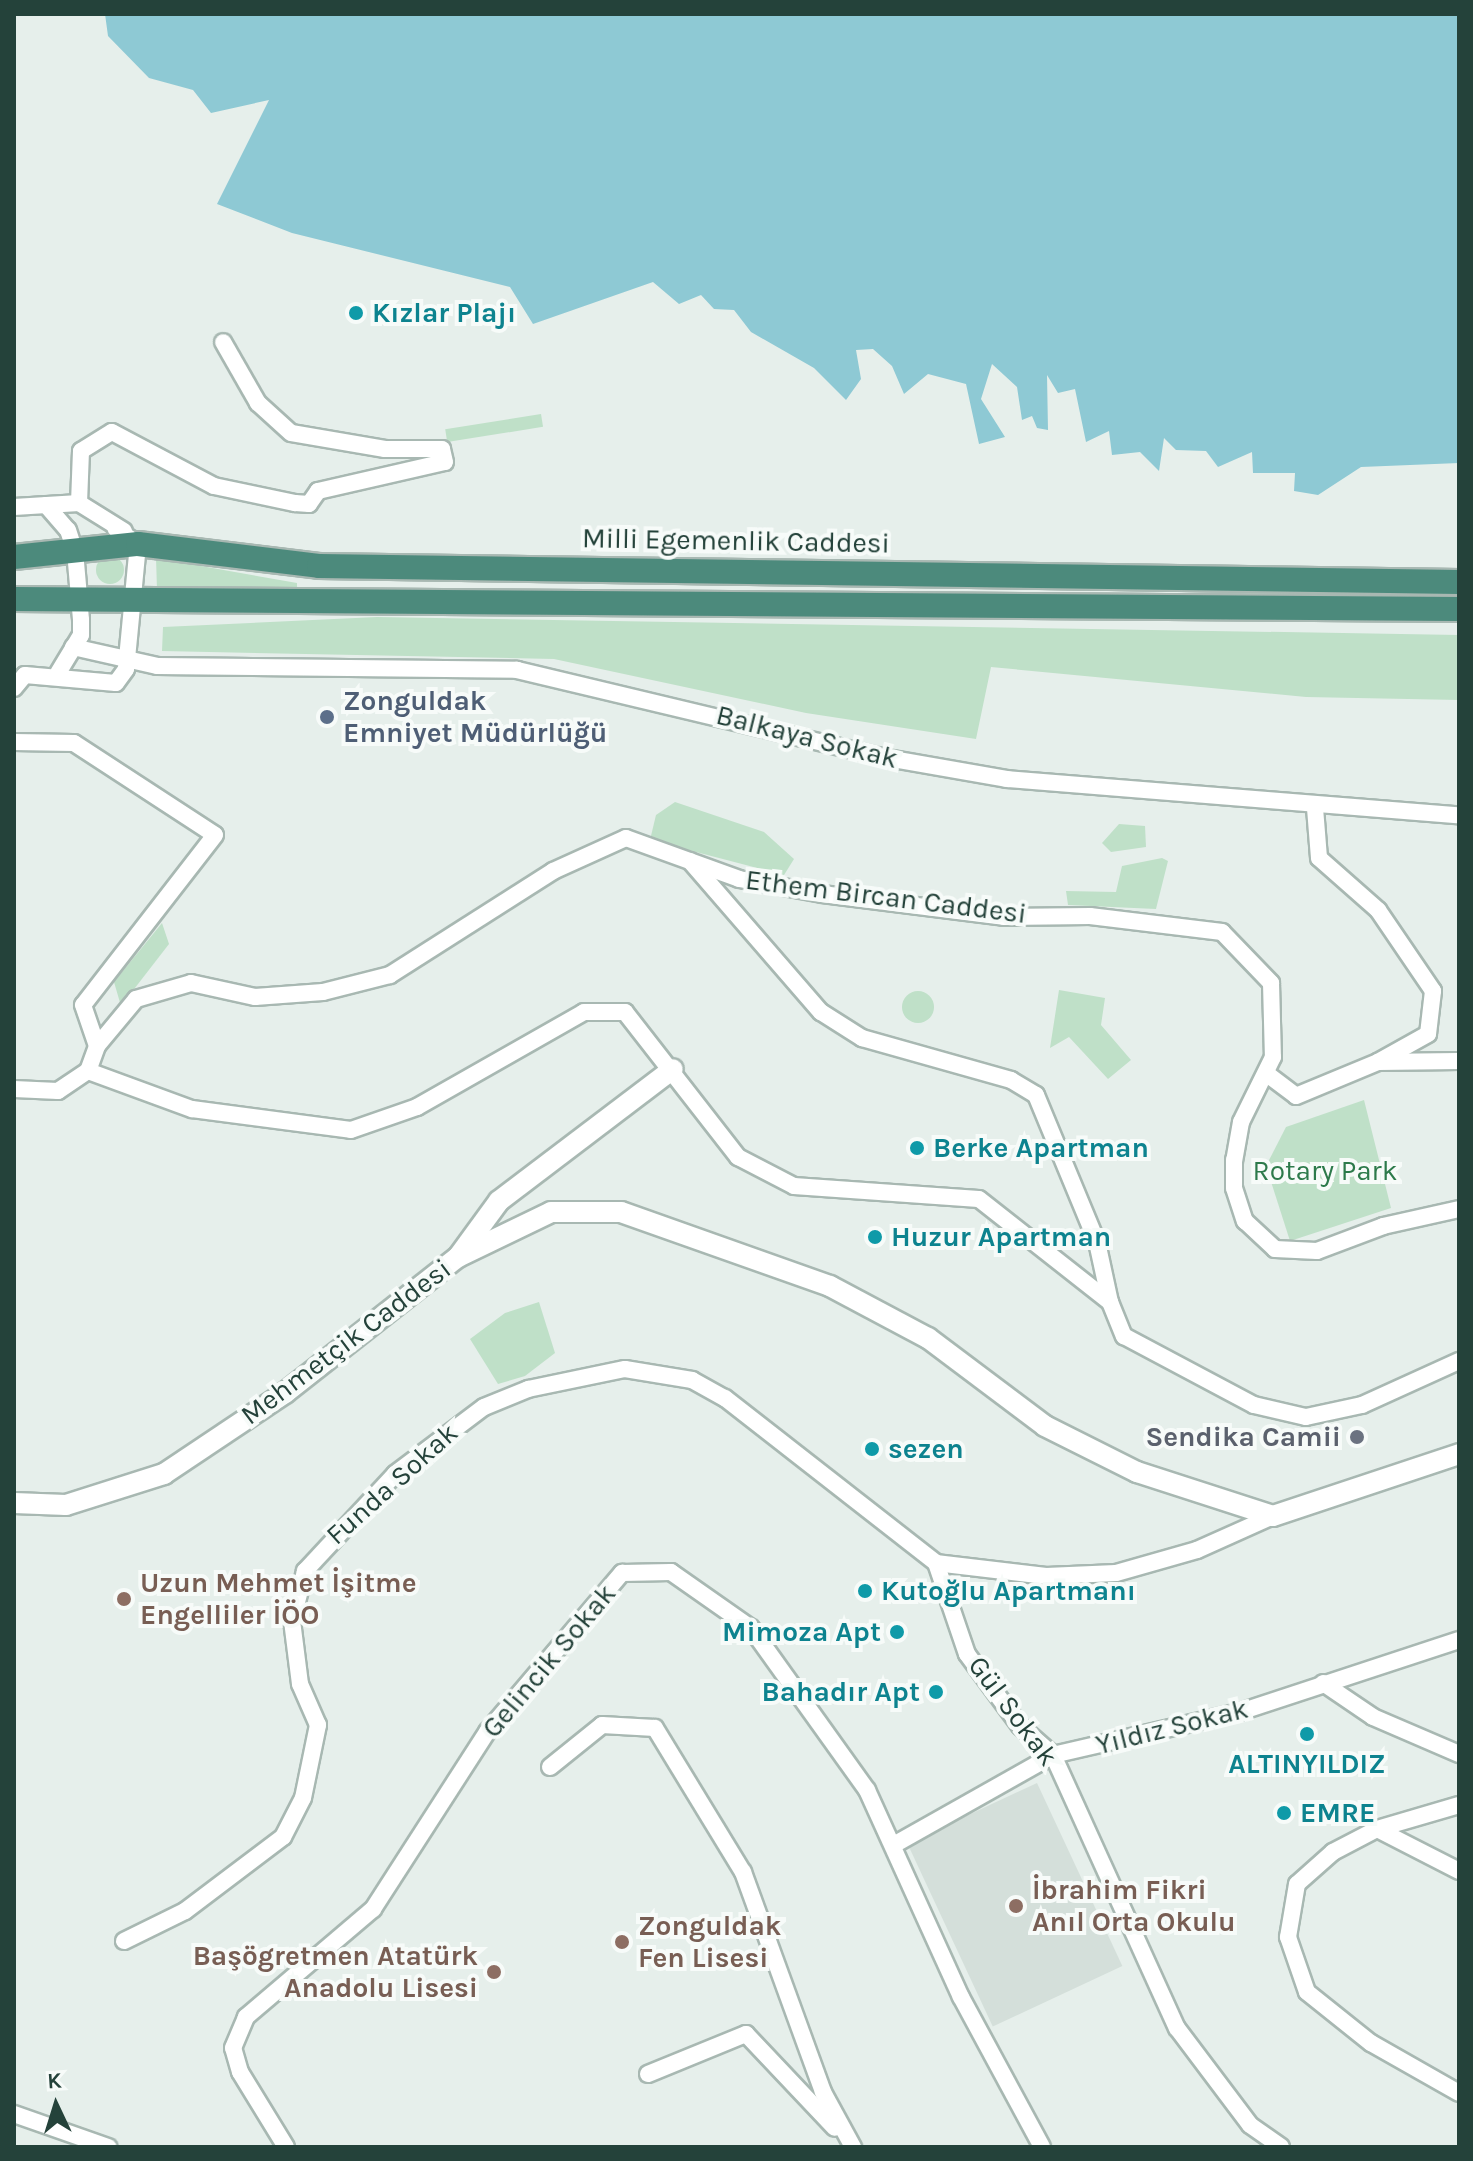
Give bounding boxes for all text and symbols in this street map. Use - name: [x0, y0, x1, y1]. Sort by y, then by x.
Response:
- place label: Kızlar Plajı: [372, 296, 516, 330]
- marker: Kızlar Plajı: [347, 304, 365, 322]
- street label: Milli Egemenlik Caddesi: [582, 522, 890, 560]
- place label: Zonguldak Emniyet Müdürlüğü: [343, 684, 607, 750]
- street label: Balkaya Sokak: [713, 698, 901, 776]
- marker: Zonguldak Emniyet Müdürlüğü: [318, 708, 336, 726]
- street label: Ethem Bircan Caddesi: [744, 863, 1028, 931]
- place label: Berke Apartman: [933, 1131, 1149, 1165]
- marker: Berke Apartman: [908, 1139, 926, 1157]
- park label: Rotary Park: [1252, 1154, 1398, 1188]
- place label: Huzur Apartman: [891, 1220, 1111, 1254]
- marker: Huzur Apartman: [866, 1228, 884, 1246]
- street label: Mehmetçik Caddesi: [234, 1252, 458, 1432]
- street label: Funda Sokak: [319, 1416, 465, 1552]
- place label: Sendika Camii: [1145, 1420, 1341, 1454]
- marker: Sendika Camii: [1348, 1428, 1366, 1446]
- place label: sezen: [888, 1432, 964, 1466]
- marker: sezen: [863, 1440, 881, 1458]
- place label: Uzun Mehmet İşitme Engelliler İÖO: [140, 1566, 417, 1632]
- place label: Kutoğlu Apartmanı: [881, 1574, 1136, 1608]
- street label: Gelincik Sokak: [475, 1577, 623, 1745]
- marker: Kutoğlu Apartmanı: [856, 1582, 874, 1600]
- marker: Uzun Mehmet İşitme Engelliler İÖO: [115, 1590, 133, 1608]
- place label: Mimoza Apt: [722, 1615, 881, 1649]
- marker: Mimoza Apt: [888, 1623, 906, 1641]
- street label: Gül Sokak: [961, 1650, 1065, 1772]
- place label: Bahadır Apt: [762, 1675, 920, 1709]
- marker: Bahadır Apt: [927, 1683, 945, 1701]
- street label: Yıldız Sokak: [1092, 1692, 1252, 1762]
- marker: ALTINYILDIZ: [1298, 1725, 1316, 1743]
- place label: ALTINYILDIZ: [1228, 1747, 1386, 1781]
- place label: EMRE: [1300, 1796, 1375, 1830]
- marker: EMRE: [1275, 1804, 1293, 1822]
- place label: İbrahim Fikri Anıl Orta Okulu: [1032, 1873, 1236, 1939]
- marker: İbrahim Fikri Anıl Orta Okulu: [1007, 1897, 1025, 1915]
- place label: Zonguldak Fen Lisesi: [638, 1909, 781, 1975]
- marker: Zonguldak Fen Lisesi: [613, 1933, 631, 1951]
- place label: Başögretmen Atatürk Anadolu Lisesi: [193, 1939, 478, 2005]
- marker: Başögretmen Atatürk Anadolu Lisesi: [485, 1963, 503, 1981]
- north arrow: [16, 2065, 96, 2145]
- text: K: [46, 2068, 62, 2095]

